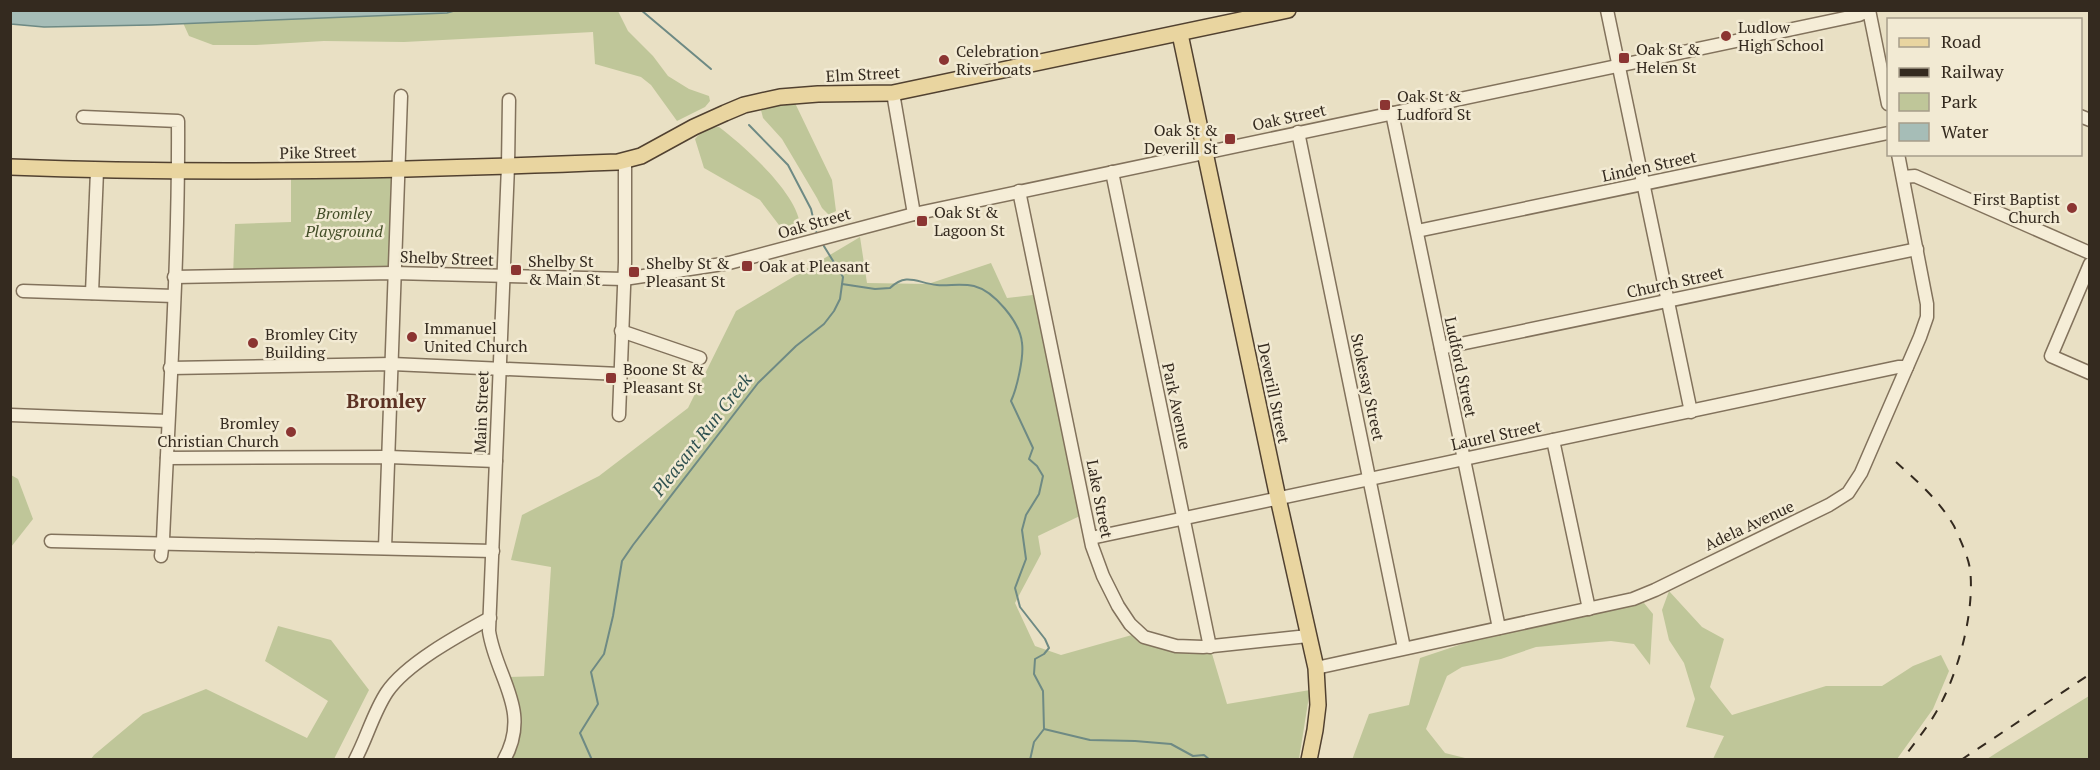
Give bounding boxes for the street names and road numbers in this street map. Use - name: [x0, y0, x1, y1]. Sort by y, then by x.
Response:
- street label: Elm Street: [825, 61, 901, 87]
- street label: Oak Street: [1250, 98, 1328, 136]
- street label: Pike Street: [279, 140, 357, 164]
- street label: Linden Street: [1600, 145, 1698, 187]
- street label: Oak Street: [775, 202, 853, 244]
- street label: Shelby Street: [400, 245, 494, 271]
- street label: Church Street: [1625, 261, 1725, 303]
- street label: Ludford Street: [1440, 315, 1482, 419]
- street label: Stokesay Street: [1346, 331, 1390, 443]
- street label: Deverill Street: [1253, 341, 1295, 445]
- street label: Park Avenue: [1157, 361, 1197, 451]
- street label: Main Street: [469, 370, 493, 454]
- street label: Laurel Street: [1449, 415, 1543, 455]
- street label: Lake Street: [1082, 458, 1118, 540]
- street label: Adela Avenue: [1701, 495, 1797, 555]

